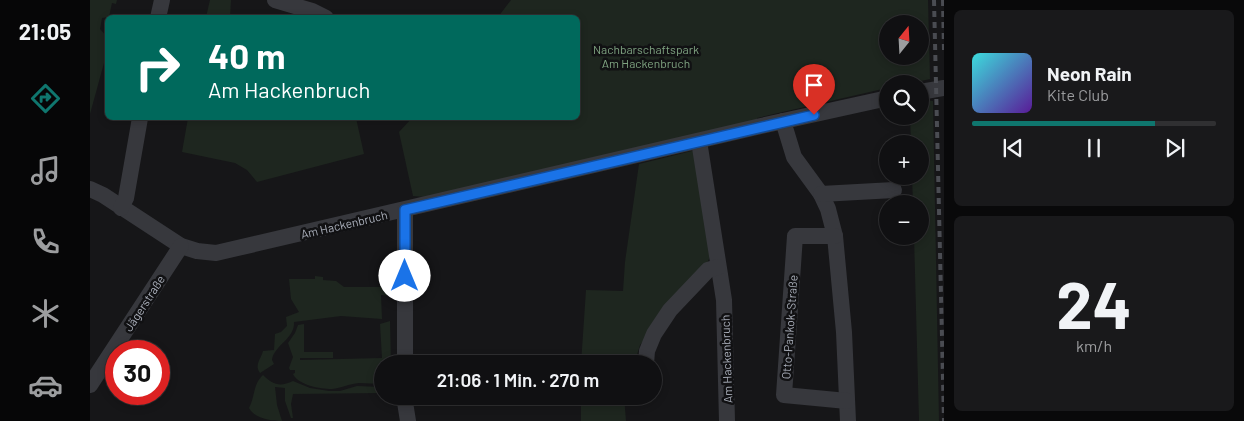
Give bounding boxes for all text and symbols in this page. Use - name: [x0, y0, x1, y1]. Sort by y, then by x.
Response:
- north arrow: [879, 15, 929, 65]
- map controls: [879, 15, 929, 245]
- text: 21:05: [19, 18, 71, 44]
- text: 40 m: [208, 34, 285, 76]
- icon: right: [125, 35, 190, 100]
- park label: Nachbarschaftspark Am Hackenbruch: [593, 42, 699, 70]
- text: Neon Rain: [1047, 62, 1132, 85]
- pin: [793, 64, 835, 115]
- icon: arrive: [800, 71, 828, 99]
- button: search: [879, 75, 929, 125]
- text: Am Hackenbruch: [208, 76, 370, 102]
- icon: directions: [28, 81, 63, 116]
- text: Kite Club: [1047, 85, 1109, 104]
- icon: previous: [999, 134, 1027, 162]
- icon: pause: [1080, 134, 1108, 162]
- icon: next: [1161, 134, 1189, 162]
- button: +: [879, 135, 929, 185]
- icon: music: [28, 153, 63, 188]
- button: −: [879, 195, 929, 245]
- street label: Am Hackenbruch: [299, 207, 389, 241]
- icon: phone: [28, 224, 63, 259]
- position arrow: [378, 249, 430, 301]
- text: 24: [1056, 264, 1132, 342]
- street label: Jägerstraße: [121, 272, 167, 334]
- street label: Otto-Pankok-Straße: [778, 274, 800, 380]
- icon: climate: [28, 296, 63, 331]
- street label: Am Hackenbruch: [717, 315, 735, 403]
- text: km/h: [1076, 336, 1112, 355]
- speed limit sign: 30: [105, 340, 170, 405]
- icon: car: [28, 368, 63, 403]
- text: 21:06 · 1 Min. · 270 m: [437, 368, 599, 391]

